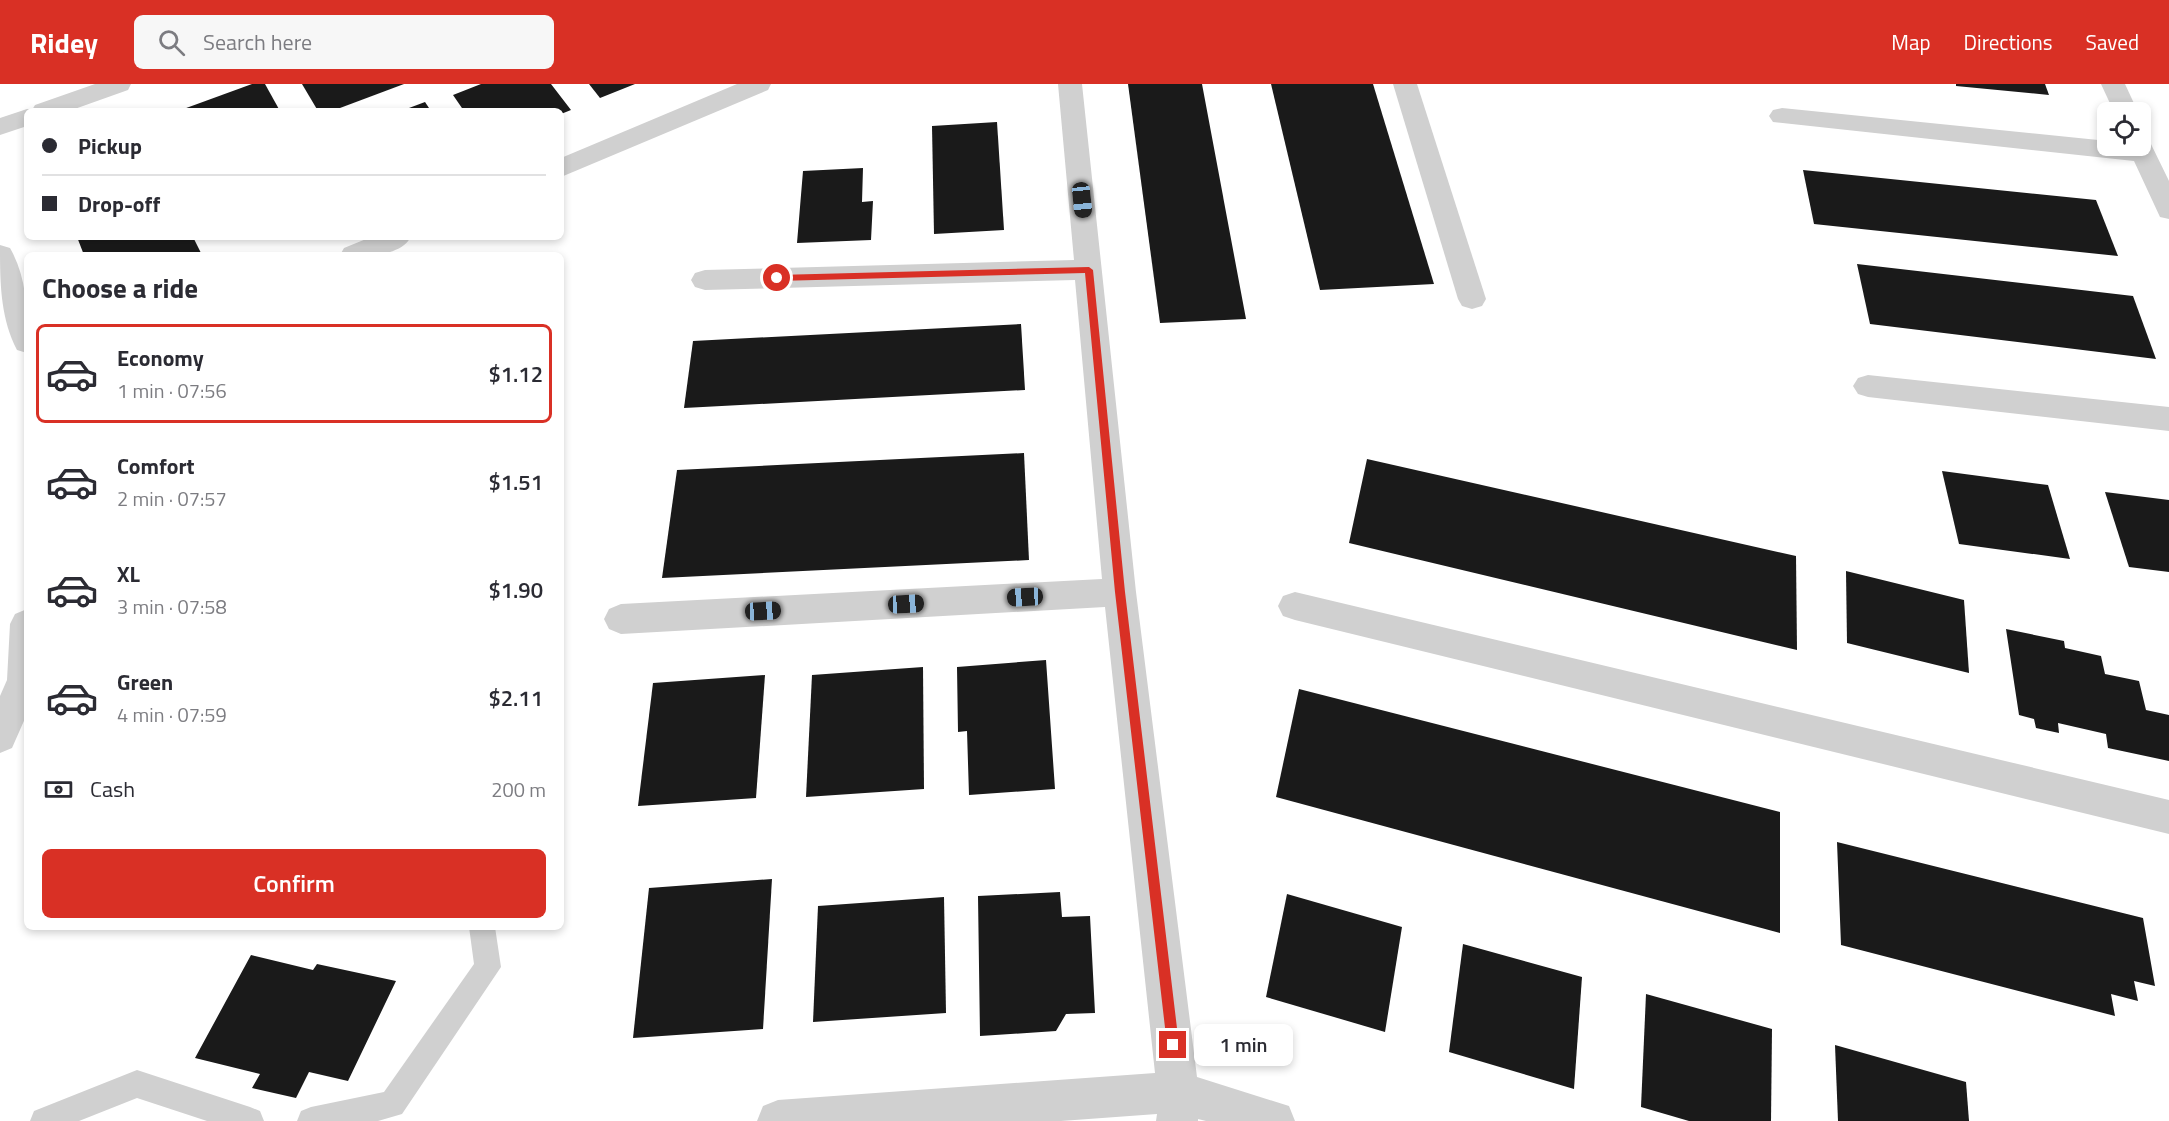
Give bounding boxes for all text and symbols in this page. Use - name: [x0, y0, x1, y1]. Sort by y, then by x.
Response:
- search box: [134, 15, 554, 69]
- text: Ridey: [30, 21, 98, 64]
- text: Search here: [203, 25, 312, 59]
- icon: search: [155, 26, 188, 59]
- text: Map: [1891, 26, 1931, 58]
- text: Directions: [1964, 26, 2053, 58]
- text: Saved: [2086, 26, 2139, 58]
- map controls: [2097, 102, 2151, 156]
- button: locate: [2097, 102, 2151, 156]
- text: Pickup: [78, 129, 142, 163]
- car: [1071, 181, 1093, 219]
- text: Drop-off: [78, 187, 160, 221]
- route start: [763, 264, 790, 291]
- text: Choose a ride: [42, 267, 198, 308]
- text: Economy: [117, 341, 204, 375]
- icon: car: [45, 347, 99, 401]
- text: $1.12: [488, 357, 543, 391]
- text: 1 min · 07:56: [117, 375, 227, 406]
- text: Comfort: [117, 449, 195, 483]
- icon: car: [45, 455, 99, 509]
- text: $1.51: [488, 465, 543, 499]
- text: 2 min · 07:57: [117, 483, 227, 514]
- text: XL: [117, 557, 140, 591]
- icon: car: [45, 563, 99, 617]
- text: $1.90: [488, 573, 543, 607]
- car: [1007, 587, 1043, 607]
- text: 3 min · 07:58: [117, 591, 227, 622]
- car: [888, 594, 924, 614]
- car: [745, 601, 781, 621]
- text: Green: [117, 665, 173, 699]
- icon: car: [45, 671, 99, 725]
- text: $2.11: [488, 681, 543, 715]
- text: 4 min · 07:59: [117, 699, 227, 730]
- text: Cash: [90, 772, 135, 806]
- icon: cash: [42, 773, 75, 806]
- text: 200 m: [491, 774, 546, 805]
- button: Confirm: [42, 849, 546, 918]
- callout: 1 min: [1194, 1024, 1293, 1066]
- text: 1 min: [1219, 1029, 1268, 1060]
- route end: [1159, 1031, 1186, 1058]

